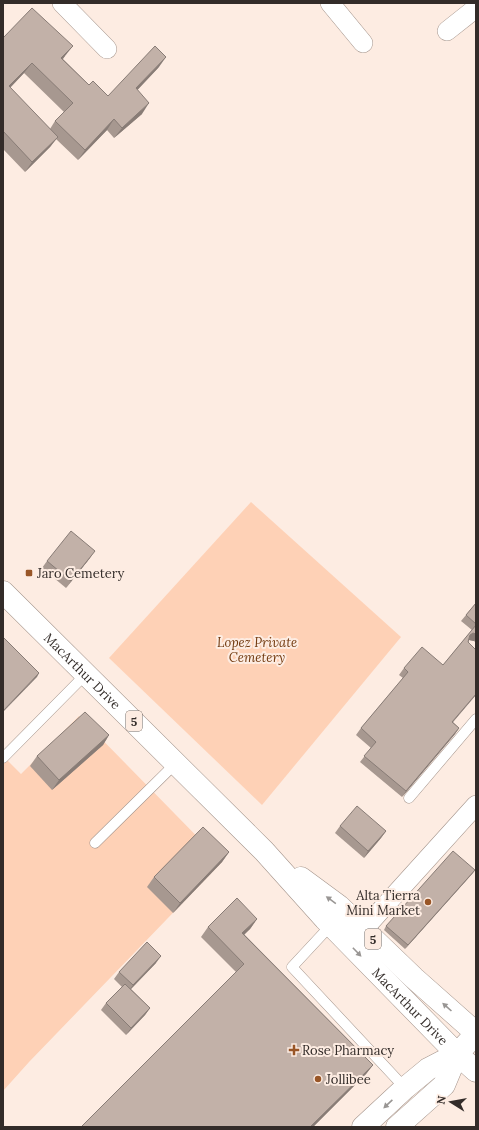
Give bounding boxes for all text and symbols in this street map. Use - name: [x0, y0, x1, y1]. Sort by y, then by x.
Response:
- place label: Jaro Cemetery: [36, 565, 125, 582]
- marker: Jaro Cemetery: [24, 568, 34, 578]
- street label: MacArthur Drive: [40, 629, 125, 713]
- park label: Lopez Private Cemetery: [217, 634, 297, 666]
- road number: 5: [126, 711, 142, 731]
- place label: Alta Tierra Mini Market: [346, 887, 420, 919]
- one-way arrow: [325, 896, 336, 904]
- marker: Alta Tierra Mini Market: [423, 897, 433, 907]
- road number: 5: [365, 929, 381, 949]
- one-way arrow: [352, 947, 362, 957]
- street label: MacArthur Drive: [369, 964, 452, 1048]
- one-way arrow: [442, 1002, 452, 1012]
- place label: Rose Pharmacy: [302, 1042, 394, 1059]
- marker: Rose Pharmacy: [289, 1045, 299, 1055]
- place label: Jollibee: [325, 1071, 371, 1088]
- marker: Jollibee: [313, 1074, 323, 1084]
- north arrow: [431, 1082, 471, 1122]
- text: N: [433, 1094, 449, 1106]
- one-way arrow: [383, 1099, 393, 1109]

